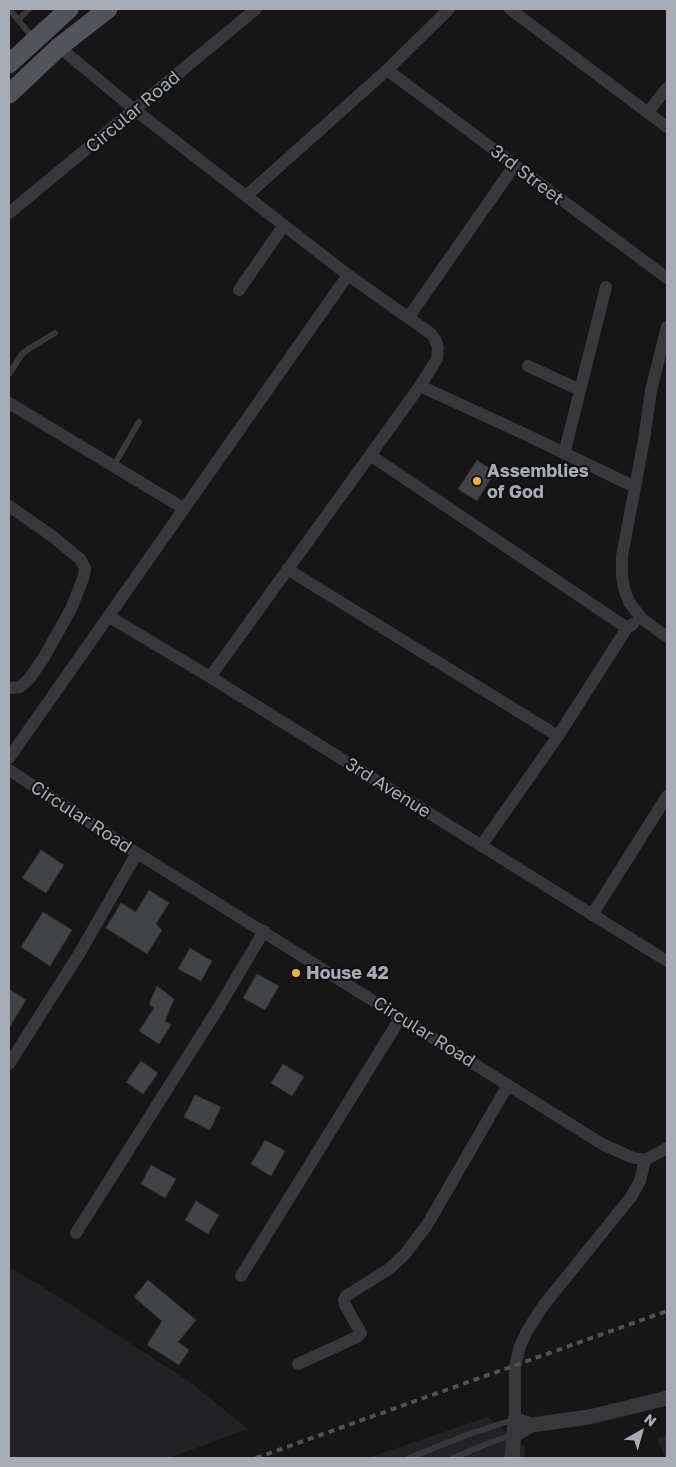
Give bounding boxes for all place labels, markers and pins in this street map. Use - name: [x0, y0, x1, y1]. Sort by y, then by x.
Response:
- place label: Assemblies of God: [487, 460, 589, 502]
- marker: Assemblies of God: [471, 475, 483, 487]
- place label: House 42: [306, 962, 389, 984]
- marker: House 42: [290, 967, 302, 979]

